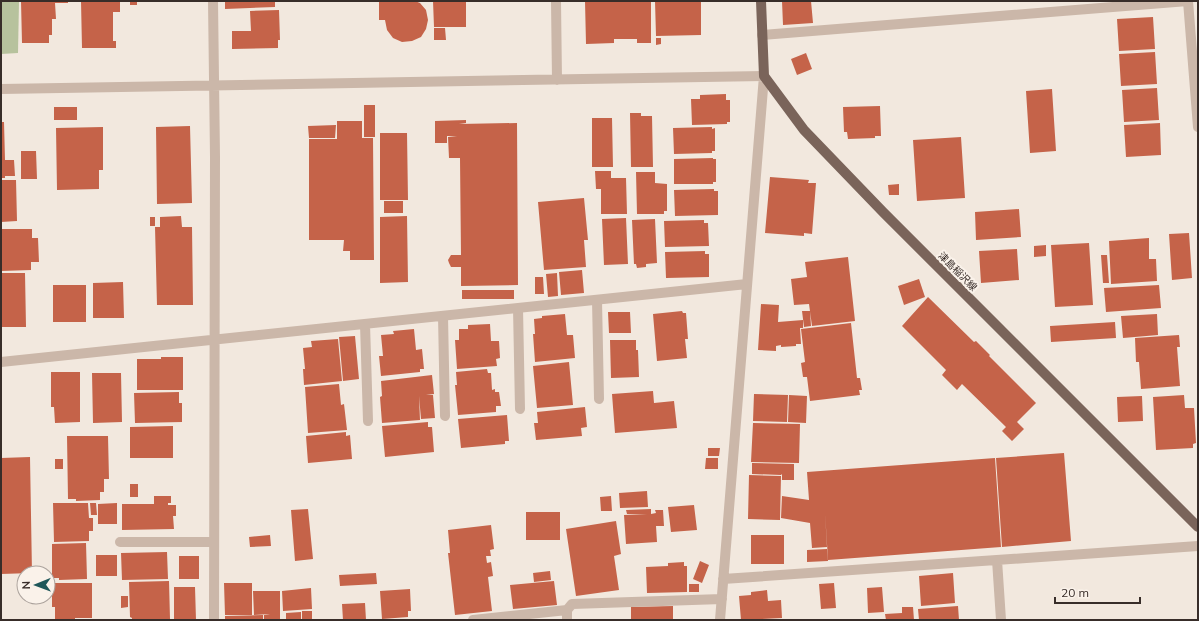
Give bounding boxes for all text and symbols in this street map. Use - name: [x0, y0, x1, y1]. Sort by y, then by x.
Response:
- street label: 津島稲沢線: [935, 249, 980, 294]
- north arrow: [16, 565, 56, 605]
- scale bar: [1055, 579, 1140, 605]
- text: N: [19, 581, 33, 589]
- text: 20 m: [1061, 585, 1089, 600]

